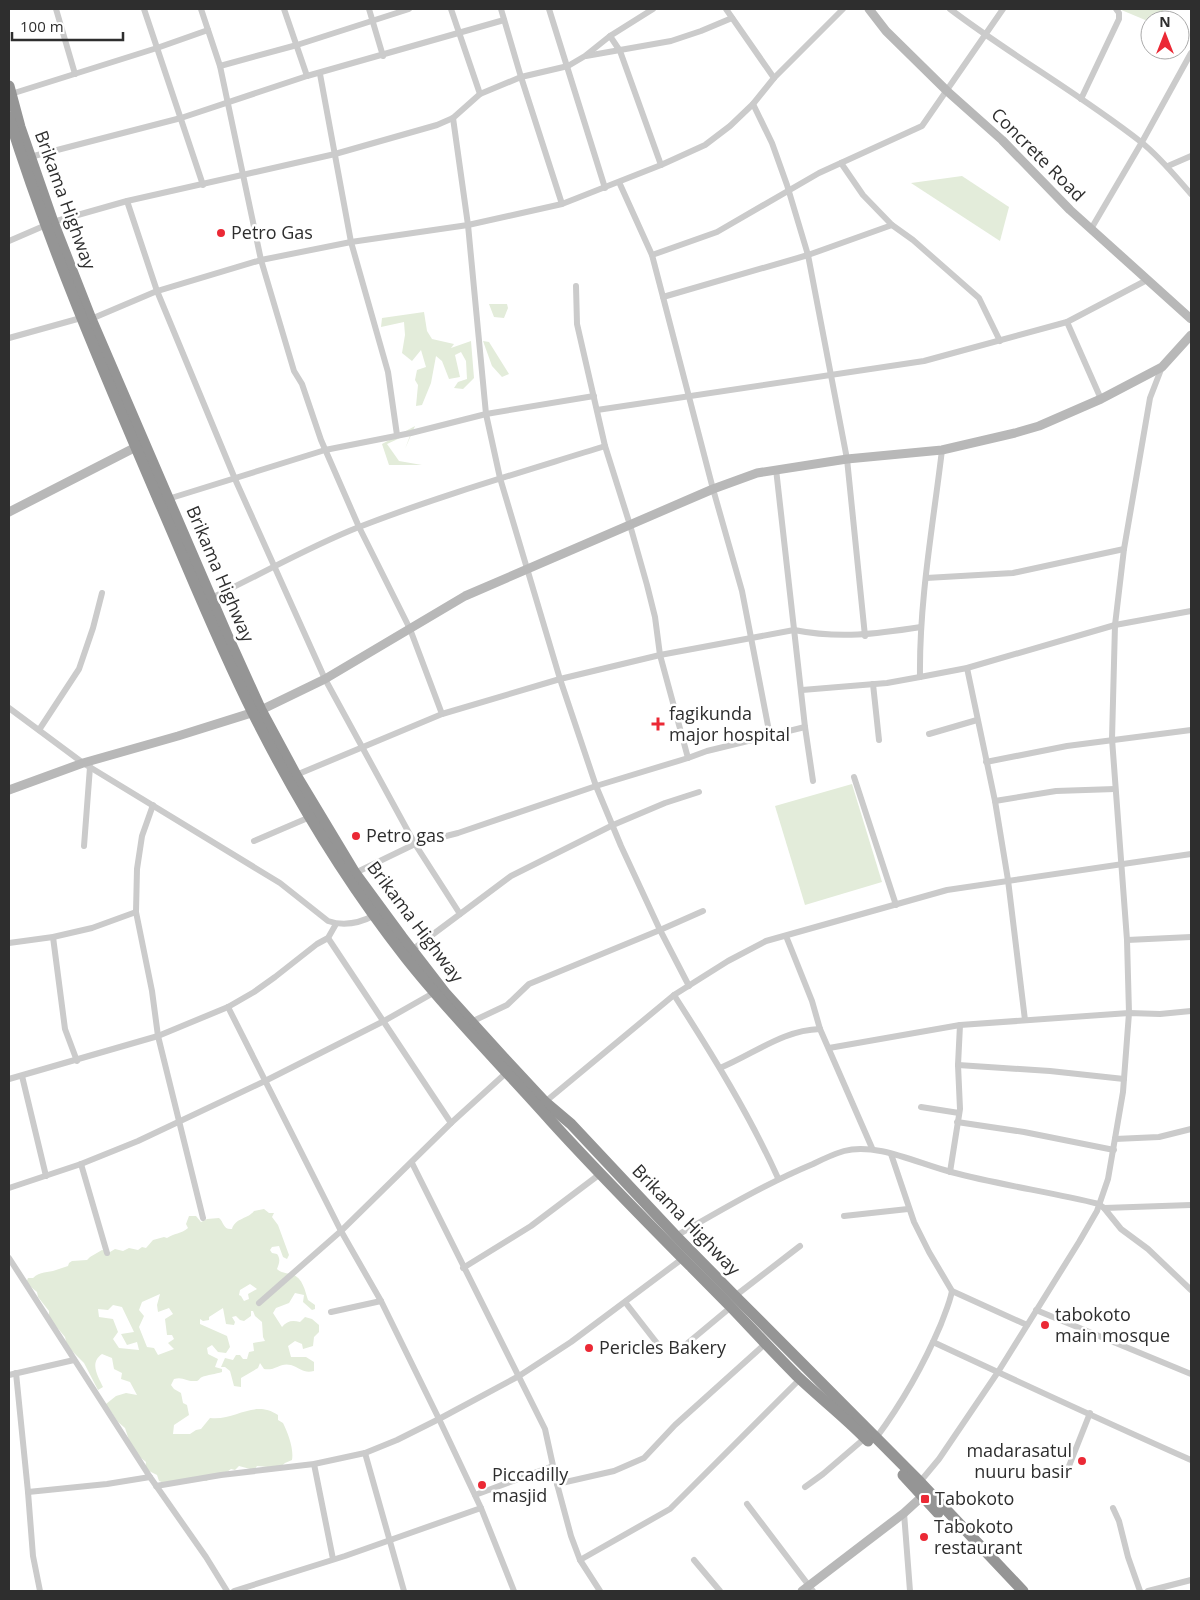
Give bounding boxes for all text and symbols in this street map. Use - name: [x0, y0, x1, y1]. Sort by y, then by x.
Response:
- scale bar: [12, 10, 124, 42]
- north arrow: [1140, 10, 1190, 60]
- text: N: [1159, 12, 1171, 31]
- text: 100 m: [20, 16, 64, 36]
- street label: Concrete Road: [987, 102, 1091, 206]
- street label: Brikama Highway: [30, 127, 103, 273]
- place label: Petro Gas: [231, 220, 313, 244]
- marker: Petro Gas: [215, 227, 227, 239]
- street label: Brikama Highway: [181, 502, 261, 646]
- place label: fagikunda major hospital: [669, 701, 790, 746]
- marker: fagikunda major hospital: [651, 717, 665, 731]
- place label: Petro gas: [366, 823, 445, 847]
- marker: Petro gas: [350, 830, 362, 842]
- street label: Brikama Highway: [362, 856, 470, 988]
- street label: Brikama Highway: [627, 1158, 747, 1281]
- place label: tabokoto main mosque: [1055, 1302, 1170, 1347]
- marker: tabokoto main mosque: [1039, 1319, 1051, 1331]
- place label: Pericles Bakery: [599, 1335, 727, 1359]
- marker: Pericles Bakery: [583, 1342, 595, 1354]
- place label: madarasatul nuuru basir: [966, 1438, 1073, 1483]
- marker: madarasatul nuuru basir: [1076, 1455, 1088, 1467]
- place label: Piccadilly masjid: [492, 1462, 569, 1507]
- marker: Piccadilly masjid: [476, 1479, 488, 1491]
- place label: Tabokoto: [935, 1486, 1014, 1510]
- marker: Tabokoto: [919, 1493, 931, 1505]
- place label: Tabokoto restaurant: [934, 1514, 1022, 1559]
- marker: Tabokoto restaurant: [918, 1531, 930, 1543]

